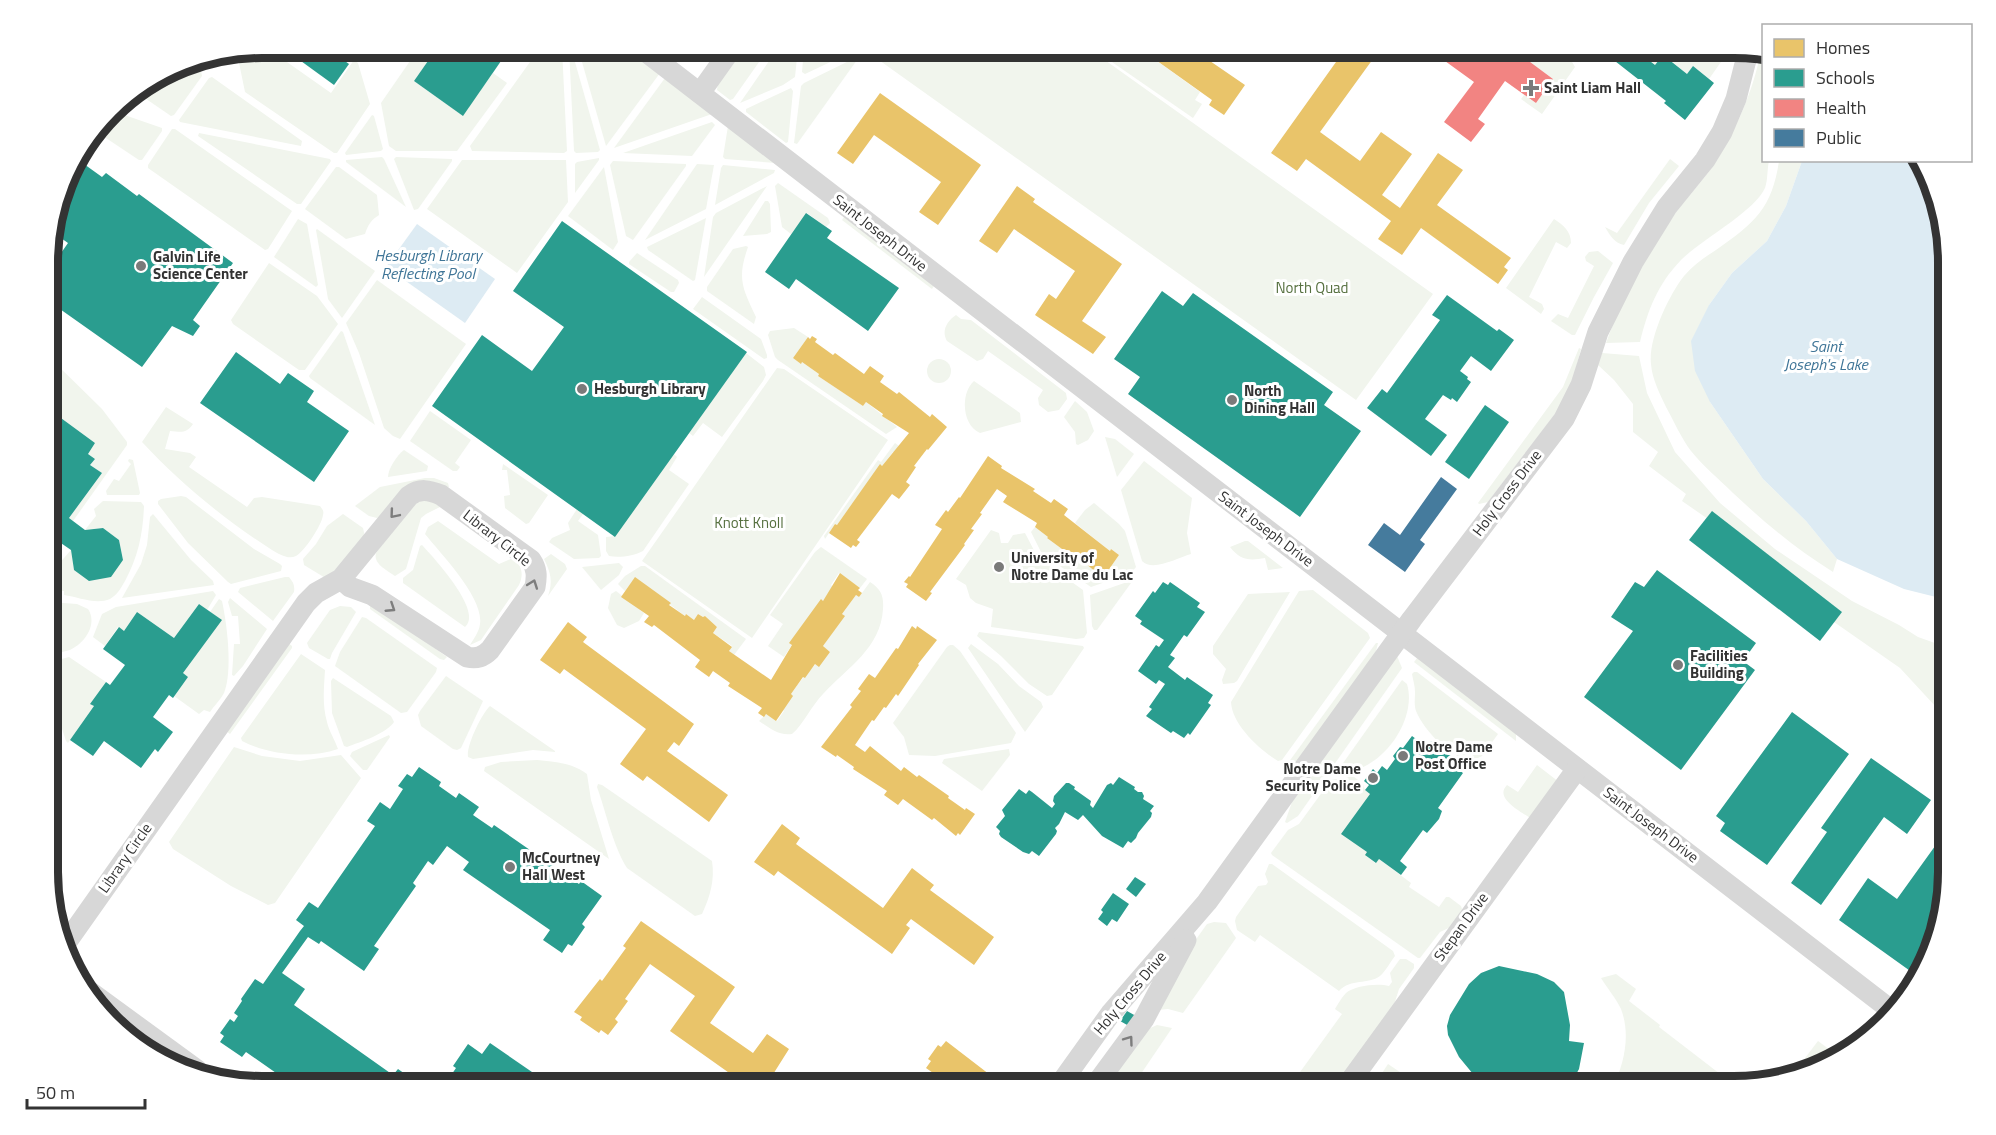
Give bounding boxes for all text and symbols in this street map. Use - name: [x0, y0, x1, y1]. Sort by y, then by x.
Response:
- legend: [1762, 24, 1972, 162]
- text: Homes: [1816, 34, 1870, 61]
- text: Schools: [1816, 64, 1875, 91]
- place label: Saint Liam Hall: [1544, 76, 1641, 99]
- marker: Saint Liam Hall: [1522, 79, 1540, 97]
- text: Health: [1816, 94, 1866, 121]
- text: Public: [1816, 124, 1862, 151]
- street label: Saint Joseph Drive: [828, 188, 932, 277]
- water label: Hesburgh Library Reflecting Pool: [374, 243, 483, 285]
- place label: Galvin Life Science Center: [153, 245, 248, 285]
- marker: Galvin Life Science Center: [134, 259, 148, 273]
- park label: North Quad: [1275, 276, 1349, 299]
- water label: Saint Joseph's Lake: [1784, 334, 1870, 376]
- place label: Hesburgh Library: [594, 377, 706, 400]
- place label: North Dining Hall: [1244, 379, 1315, 419]
- marker: Hesburgh Library: [575, 382, 589, 396]
- marker: North Dining Hall: [1225, 393, 1239, 407]
- street label: Holy Cross Drive: [1466, 445, 1547, 541]
- street label: Saint Joseph Drive: [1214, 485, 1319, 572]
- street label: Library Circle: [458, 504, 536, 572]
- one-way arrow: [391, 507, 402, 518]
- park label: Knott Knoll: [714, 511, 784, 534]
- place label: University of Notre Dame du Lac: [1011, 546, 1134, 586]
- marker: University of Notre Dame du Lac: [992, 560, 1006, 574]
- one-way arrow: [525, 580, 538, 590]
- one-way arrow: [385, 600, 396, 611]
- place label: Facilities Building: [1690, 644, 1748, 684]
- marker: Facilities Building: [1671, 658, 1685, 672]
- place label: Notre Dame Post Office: [1415, 735, 1493, 775]
- marker: Notre Dame Post Office: [1396, 749, 1410, 763]
- place label: Notre Dame Security Police: [1265, 757, 1361, 797]
- marker: Notre Dame Security Police: [1366, 771, 1380, 785]
- street label: Saint Joseph Drive: [1599, 781, 1704, 868]
- street label: Library Circle: [92, 818, 157, 897]
- place label: McCourtney Hall West: [522, 846, 601, 886]
- marker: McCourtney Hall West: [503, 860, 517, 874]
- street label: Stepan Drive: [1428, 887, 1494, 966]
- street label: Holy Cross Drive: [1088, 946, 1172, 1040]
- one-way arrow: [1122, 1035, 1133, 1046]
- scale bar: [27, 1072, 146, 1110]
- text: 50 m: [36, 1079, 75, 1106]

